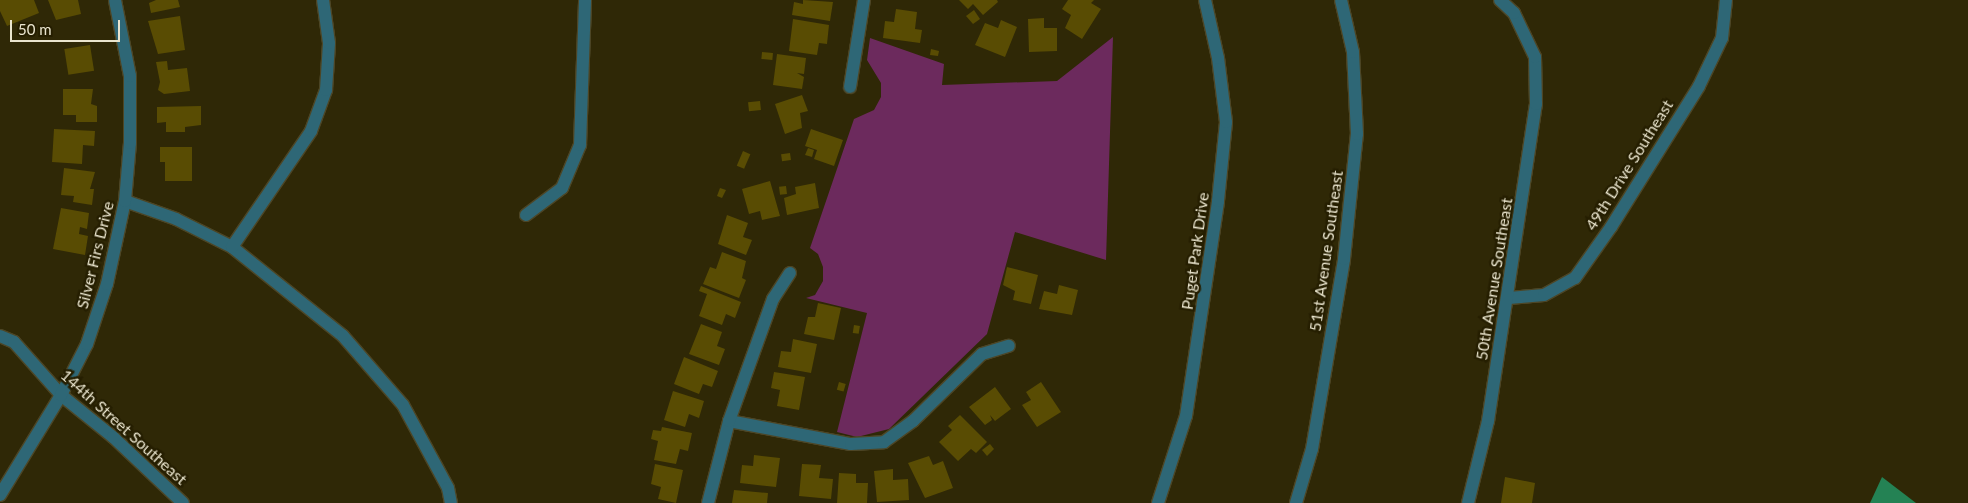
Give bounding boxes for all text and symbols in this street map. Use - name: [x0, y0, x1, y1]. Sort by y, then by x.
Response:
- scale bar: [12, 10, 122, 42]
- text: 50 m: [18, 20, 52, 38]
- street label: 49th Drive Southeast: [1581, 96, 1677, 234]
- street label: 51st Avenue Southeast: [1305, 169, 1347, 333]
- street label: Puget Park Drive: [1177, 191, 1213, 311]
- street label: 50th Avenue Southeast: [1472, 196, 1516, 362]
- street label: Silver Firs Drive: [72, 199, 118, 311]
- street label: 144th Street Southeast: [57, 365, 191, 489]

